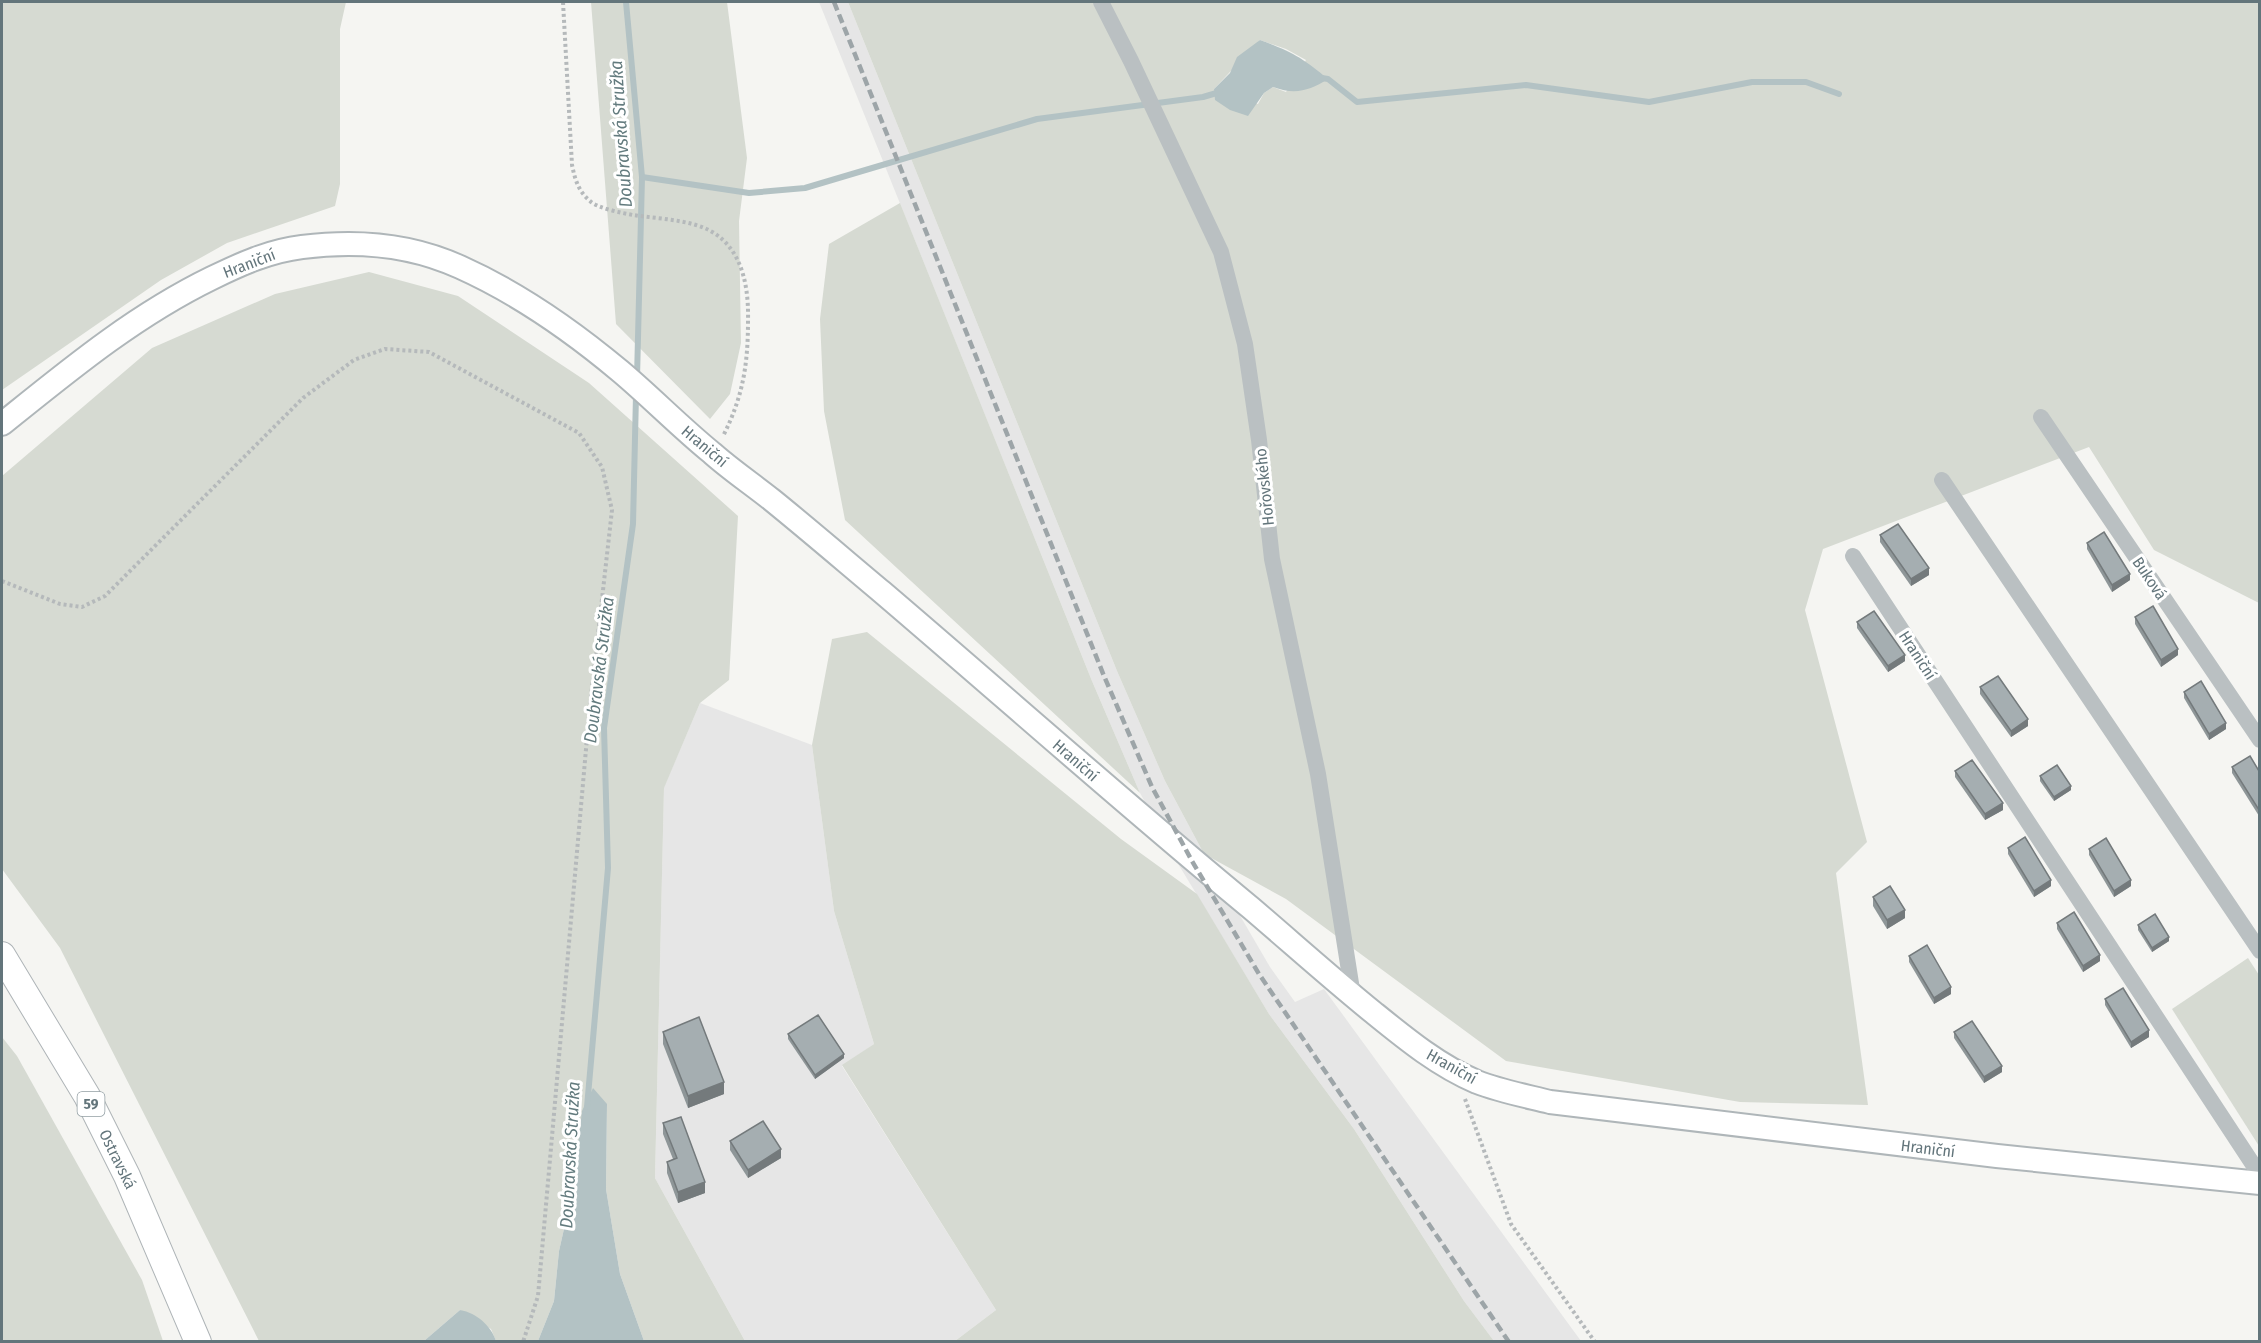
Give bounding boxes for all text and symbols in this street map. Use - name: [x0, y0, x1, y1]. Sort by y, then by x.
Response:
- water label: Doubravská Stružka: [605, 60, 637, 208]
- street label: Hraniční: [220, 245, 278, 282]
- street label: Hraniční: [678, 422, 732, 471]
- street label: Hořovského: [1251, 447, 1278, 526]
- street label: Buková: [2128, 553, 2171, 603]
- water label: Doubravská Stružka: [579, 596, 619, 744]
- street label: Hraniční: [1895, 627, 1940, 683]
- street label: Hraniční: [1049, 735, 1102, 785]
- street label: Hraniční: [1423, 1045, 1480, 1088]
- water label: Doubravská Stružka: [555, 1081, 585, 1229]
- road number: 59: [78, 1092, 104, 1116]
- street label: Ostravská: [95, 1126, 140, 1192]
- street label: Hraniční: [1900, 1136, 1956, 1161]

